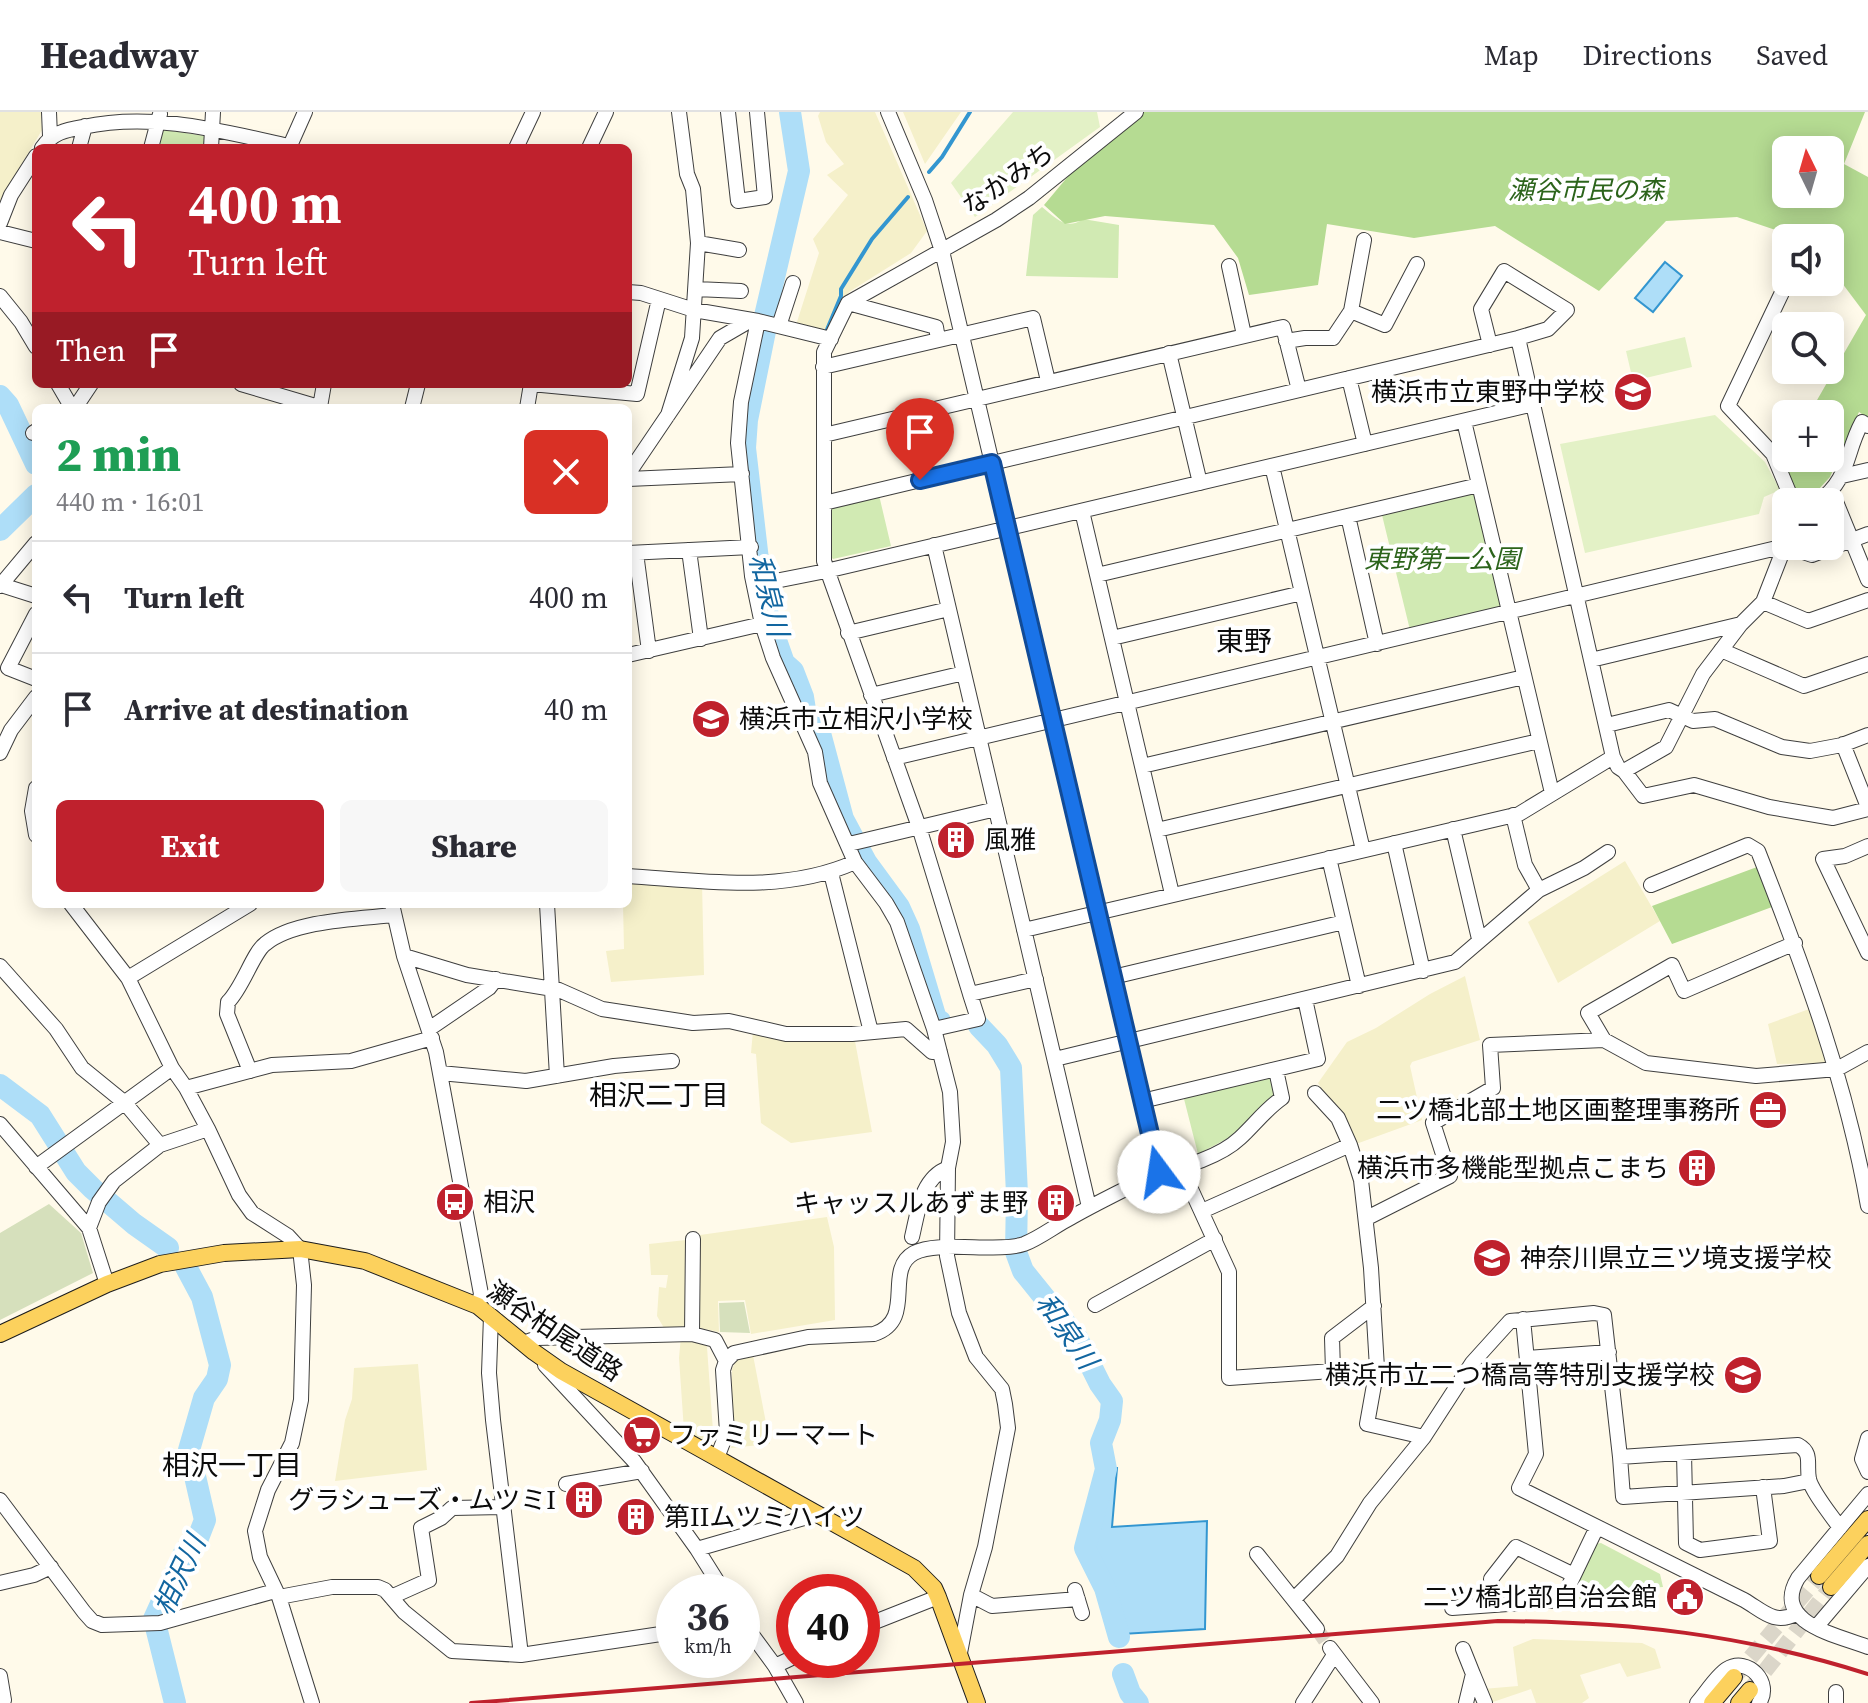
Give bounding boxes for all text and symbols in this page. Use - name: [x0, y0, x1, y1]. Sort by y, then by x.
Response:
- text: Headway: [40, 29, 199, 81]
- text: Map: [1484, 36, 1539, 74]
- text: Directions: [1583, 36, 1712, 74]
- text: Saved: [1756, 36, 1828, 74]
- street label: なかみち: [955, 134, 1061, 224]
- north arrow: [1772, 136, 1844, 208]
- map controls: [1772, 136, 1844, 560]
- text: 400 m: [188, 165, 342, 242]
- park label: 瀬谷市民の森: [1508, 172, 1667, 208]
- icon: left: [56, 176, 160, 280]
- button: sound: [1772, 224, 1844, 296]
- text: Turn left: [188, 238, 327, 287]
- button: search: [1772, 312, 1844, 384]
- icon: arrive: [142, 328, 186, 372]
- text: Then: [56, 330, 126, 371]
- school or university icon: 横浜市立東野中学校: [1612, 371, 1654, 413]
- place label: 横浜市立東野中学校: [1371, 374, 1605, 410]
- pin: [886, 398, 954, 480]
- button: +: [1772, 400, 1844, 472]
- icon: arrive: [898, 410, 942, 454]
- text: 2 min: [56, 421, 181, 487]
- button: close: [524, 430, 608, 514]
- text: 440 m · 16:01: [56, 484, 204, 520]
- button: −: [1772, 488, 1844, 560]
- park label: 東野第一公園: [1364, 541, 1524, 577]
- water label: 和泉川: [740, 550, 798, 643]
- icon: left: [56, 575, 100, 619]
- text: Turn left: [124, 577, 244, 618]
- text: 400 m: [529, 577, 608, 618]
- district label: 東野: [1216, 622, 1272, 660]
- icon: arrive: [56, 687, 100, 731]
- text: Arrive at destination: [124, 689, 409, 730]
- text: 40 m: [544, 689, 608, 730]
- school or university icon: 横浜市立相沢小学校: [690, 698, 732, 740]
- place label: 横浜市立相沢小学校: [739, 701, 973, 737]
- button: Exit: [56, 800, 324, 892]
- button: Share: [340, 800, 608, 892]
- building icon: 風雅: [935, 819, 977, 861]
- place label: 風雅: [984, 822, 1036, 858]
- district label: 相沢二丁目: [589, 1076, 729, 1114]
- office icon: 二ツ橋北部土地区画整理事務所: [1747, 1089, 1789, 1131]
- place label: 二ツ橋北部土地区画整理事務所: [1376, 1092, 1740, 1128]
- position arrow: [1117, 1130, 1201, 1214]
- building icon: 横浜市多機能型拠点こまち: [1676, 1147, 1718, 1189]
- place label: 横浜市多機能型拠点こまち: [1357, 1150, 1669, 1186]
- bus stop icon: 相沢: [434, 1181, 476, 1223]
- building icon: キャッスルあずま野: [1035, 1182, 1077, 1224]
- place label: 相沢: [483, 1184, 535, 1220]
- place label: キャッスルあずま野: [794, 1185, 1028, 1221]
- school or university icon: 神奈川県立三ツ境支援学校: [1471, 1237, 1513, 1279]
- place label: 神奈川県立三ツ境支援学校: [1520, 1240, 1832, 1276]
- street label: 瀬谷柏尾道路: [480, 1272, 630, 1390]
- water label: 和泉川: [1027, 1286, 1108, 1379]
- school or university icon: 横浜市立二つ橋高等特別支援学校: [1722, 1354, 1764, 1396]
- place label: 横浜市立二つ橋高等特別支援学校: [1325, 1357, 1715, 1393]
- supermarket icon: ファミリーマート: [621, 1414, 663, 1456]
- place label: ファミリーマート: [670, 1417, 878, 1453]
- district label: 相沢一丁目: [162, 1446, 302, 1484]
- building icon: グラシューズ・ムツミI: [563, 1479, 605, 1521]
- place label: グラシューズ・ムツミI: [288, 1482, 556, 1518]
- building icon: 第IIムツミハイツ: [615, 1496, 657, 1538]
- place label: 第IIムツミハイツ: [664, 1499, 865, 1535]
- water label: 相沢川: [144, 1526, 215, 1621]
- speed limit sign: 40: [776, 1574, 880, 1678]
- public building icon: 二ツ橋北部自治会館: [1664, 1576, 1706, 1618]
- place label: 二ツ橋北部自治会館: [1423, 1579, 1657, 1615]
- text: 36: [686, 1589, 730, 1643]
- text: km/h: [684, 1632, 732, 1660]

